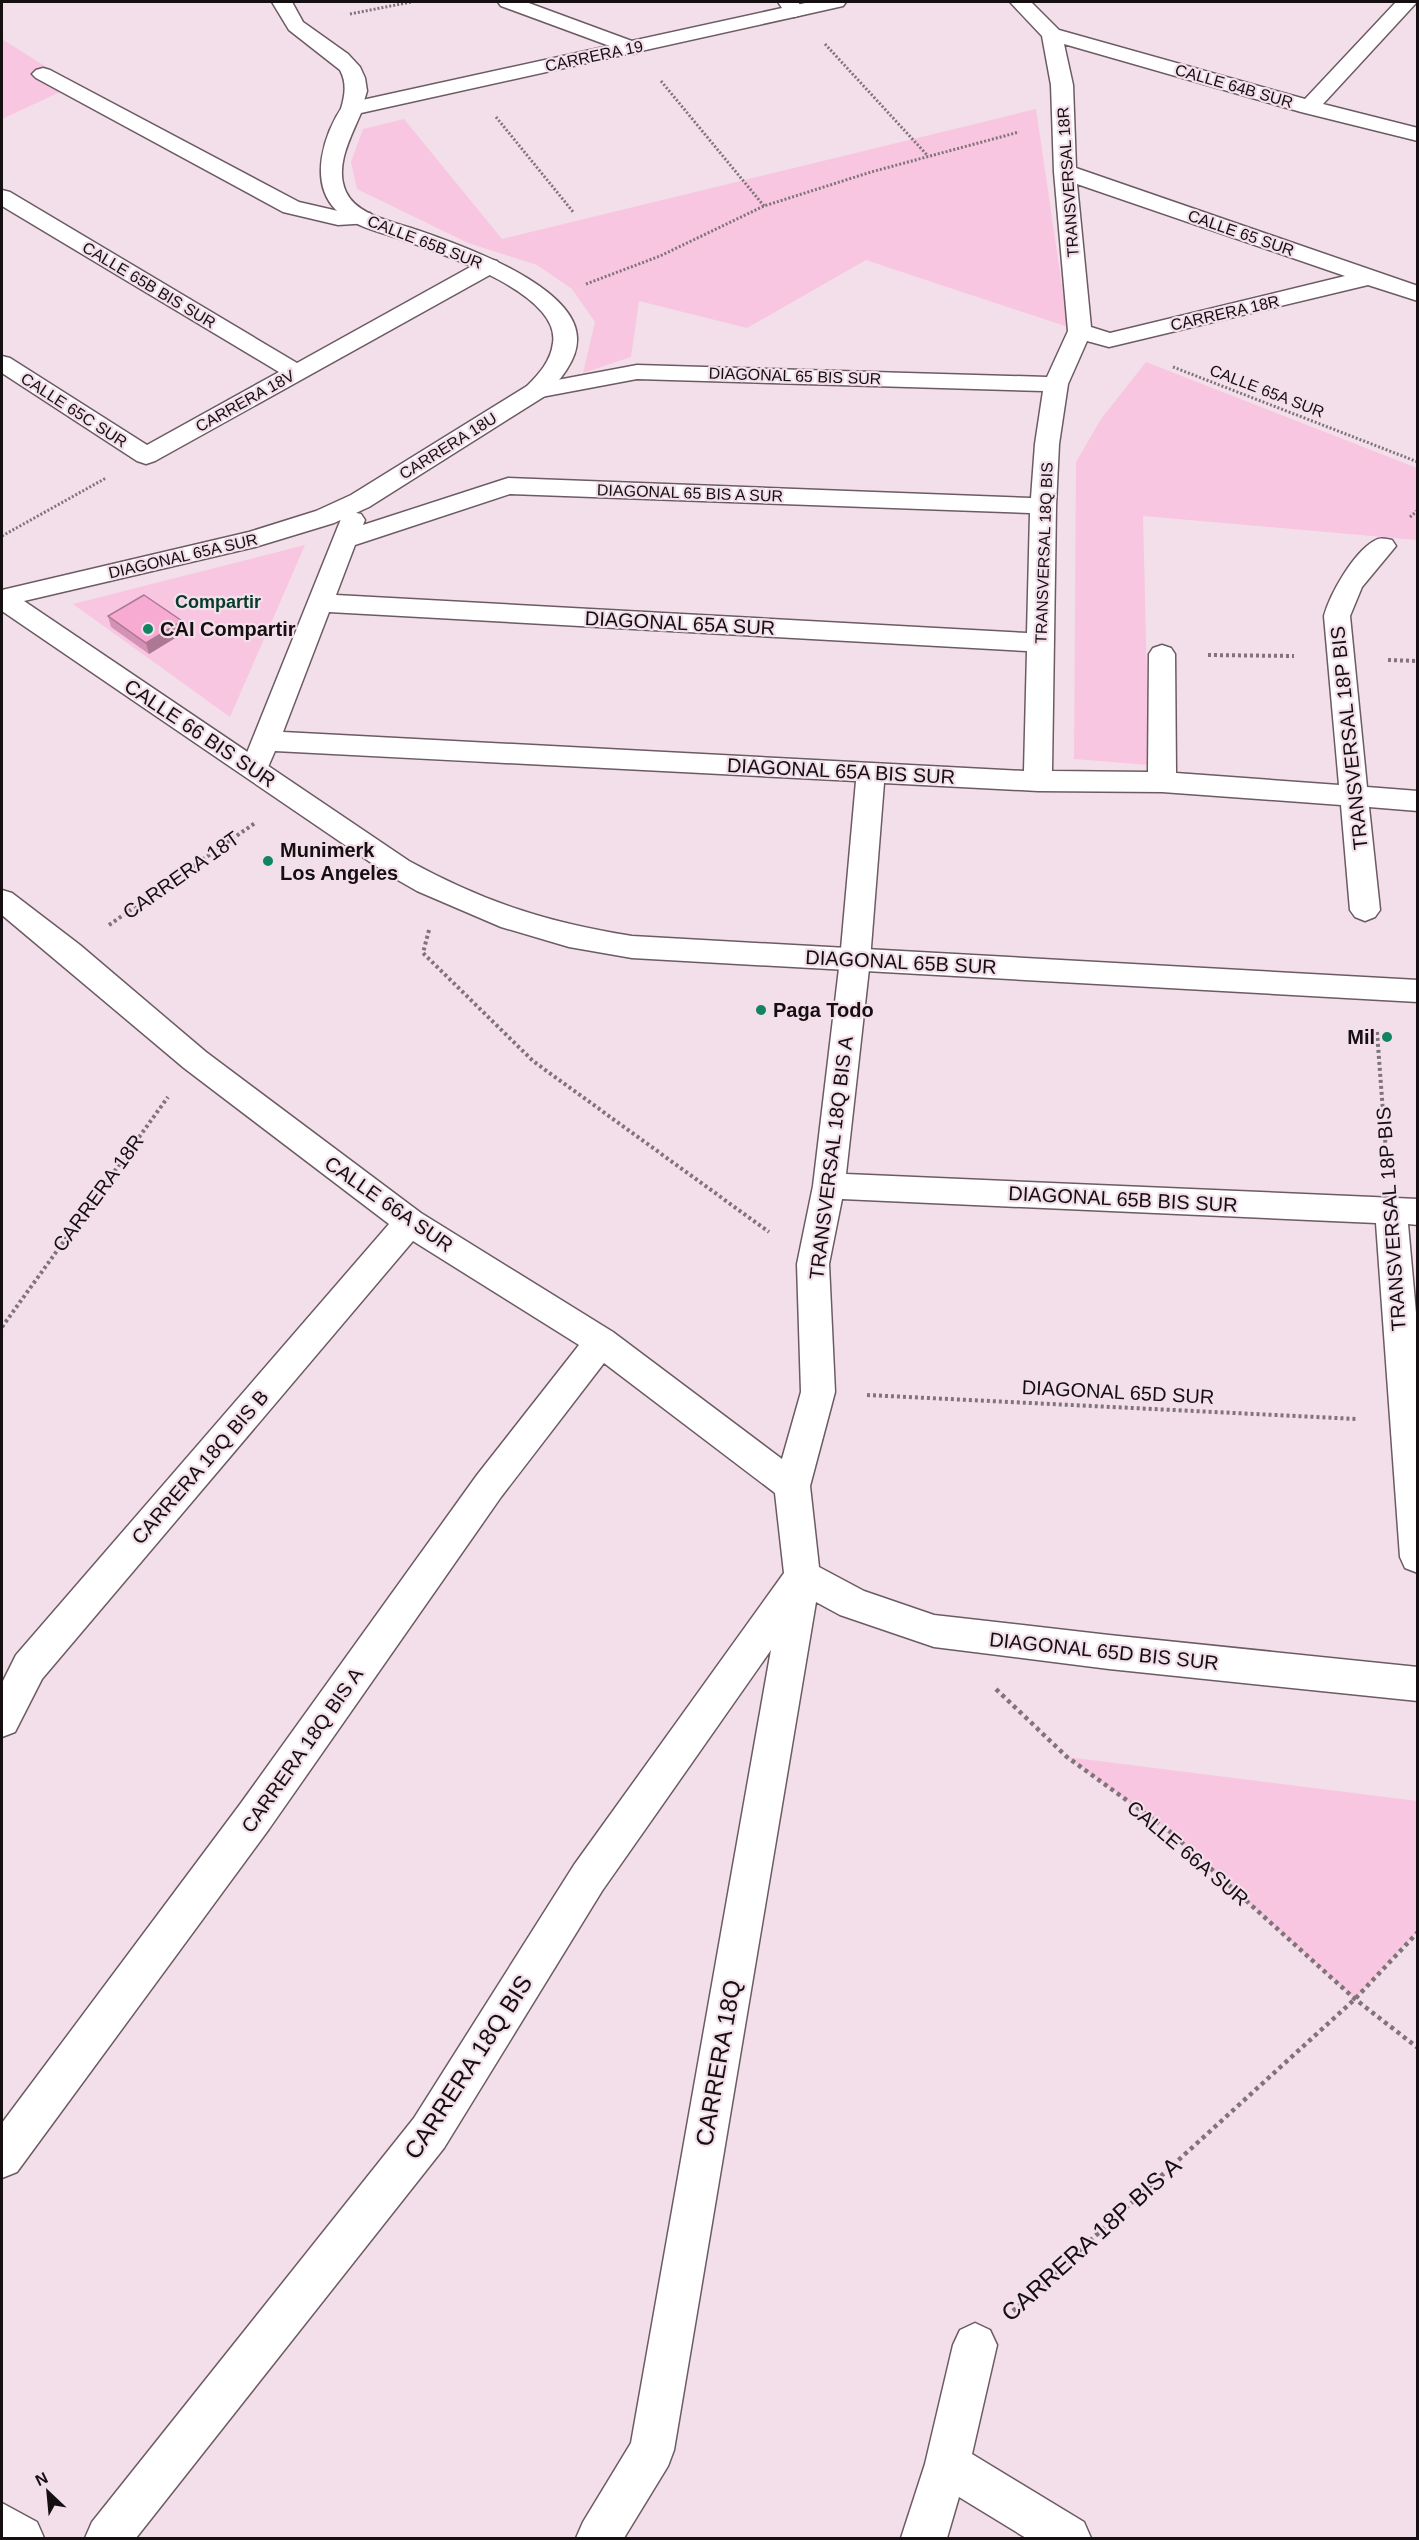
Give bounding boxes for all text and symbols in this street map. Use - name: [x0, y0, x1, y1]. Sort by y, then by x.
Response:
- street label: CARRERA 19: [544, 37, 645, 75]
- street label: CALLE 64B SUR: [1173, 61, 1295, 111]
- street label: TRANSVERSAL 18R: [1054, 106, 1082, 258]
- street label: CALLE 65 SUR: [1186, 207, 1296, 259]
- street label: CALLE 65B SUR: [365, 212, 485, 272]
- street label: CALLE 65B BIS SUR: [79, 239, 219, 331]
- street label: CARRERA 18R: [1169, 292, 1281, 334]
- street label: CALLE 65A SUR: [1207, 361, 1327, 421]
- street label: DIAGONAL 65 BIS SUR: [708, 364, 882, 388]
- street label: CARRERA 18V: [193, 367, 298, 435]
- street label: CALLE 65C SUR: [18, 369, 130, 451]
- street label: CARRERA 18U: [396, 409, 500, 483]
- street label: TRANSVERSAL 18Q BIS: [1032, 462, 1056, 644]
- street label: DIAGONAL 65 BIS A SUR: [597, 481, 783, 505]
- street label: DIAGONAL 65A SUR: [107, 531, 259, 581]
- district label: Compartir: [175, 592, 261, 612]
- street label: DIAGONAL 65A SUR: [584, 607, 776, 639]
- place label: CAI Compartir: [160, 618, 296, 640]
- marker: CAI Compartir: [141, 622, 155, 636]
- street label: TRANSVERSAL 18P BIS: [1326, 625, 1372, 851]
- street label: CALLE 66 BIS SUR: [121, 674, 279, 792]
- street label: DIAGONAL 65A BIS SUR: [726, 754, 956, 788]
- street label: CARRERA 18T: [119, 827, 243, 923]
- place label: Munimerk Los Angeles: [280, 839, 398, 884]
- marker: Munimerk Los Angeles: [261, 854, 275, 868]
- street label: DIAGONAL 65B SUR: [805, 946, 997, 978]
- place label: Paga Todo: [773, 999, 874, 1021]
- marker: Paga Todo: [754, 1003, 768, 1017]
- place label: Mil: [1347, 1026, 1375, 1048]
- marker: Mil: [1380, 1030, 1394, 1044]
- street label: TRANSVERSAL 18Q BIS A: [805, 1034, 857, 1281]
- street label: TRANSVERSAL 18P BIS: [1372, 1106, 1410, 1332]
- street label: CARRERA 18R: [48, 1130, 148, 1256]
- street label: CALLE 66A SUR: [321, 1152, 457, 1256]
- street label: DIAGONAL 65B BIS SUR: [1008, 1182, 1238, 1216]
- street label: DIAGONAL 65D SUR: [1021, 1376, 1215, 1408]
- street label: CARRERA 18Q BIS B: [127, 1386, 273, 1548]
- street label: DIAGONAL 65D BIS SUR: [988, 1628, 1220, 1674]
- street label: CARRERA 18Q BIS A: [237, 1663, 367, 1836]
- street label: CALLE 66A SUR: [1123, 1796, 1253, 1910]
- street label: CARRERA 18Q BIS: [399, 1970, 537, 2164]
- street label: CARRERA 18Q: [690, 1978, 746, 2148]
- street label: CARRERA 18P BIS A: [996, 2151, 1186, 2327]
- north arrow: [18, 2462, 78, 2522]
- text: N: [33, 2469, 51, 2489]

